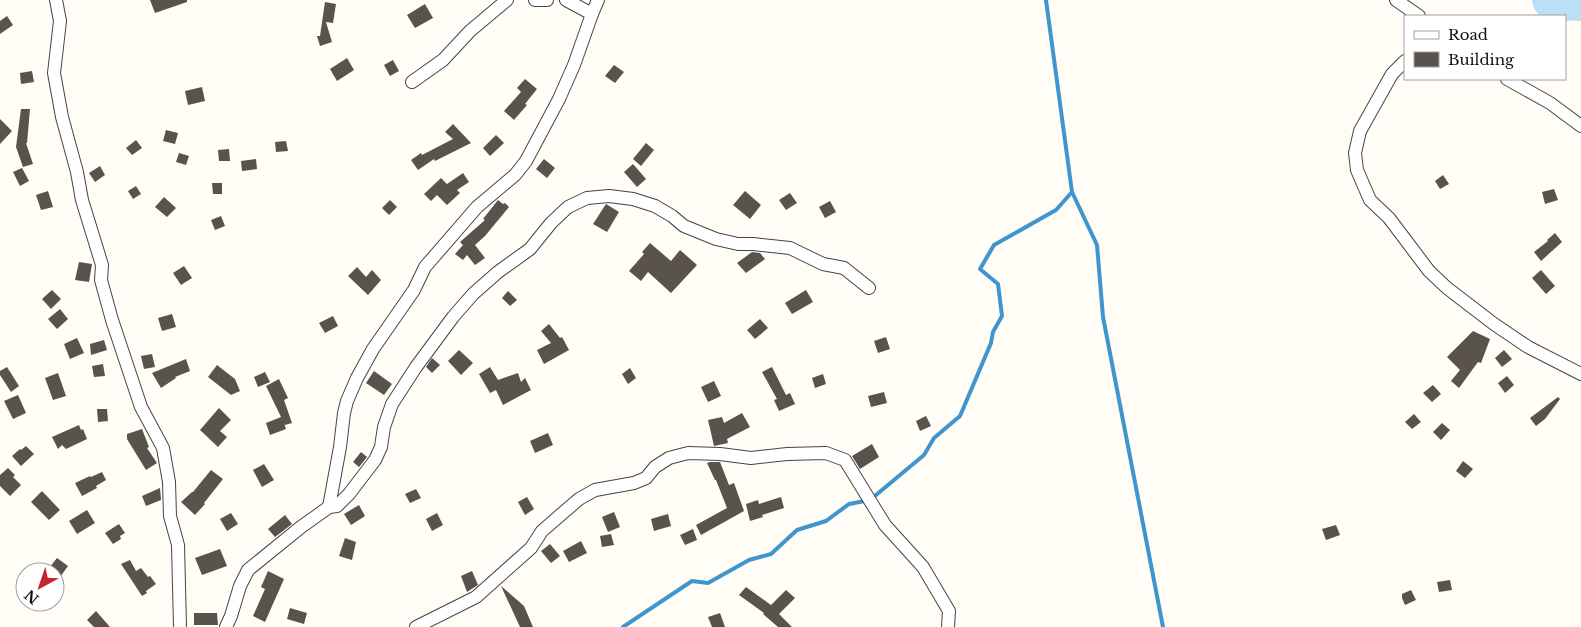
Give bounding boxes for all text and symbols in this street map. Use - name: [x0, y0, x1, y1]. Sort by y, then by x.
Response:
- legend: [1404, 15, 1566, 80]
- text: Road: [1448, 25, 1488, 44]
- text: Building: [1448, 50, 1515, 69]
- north arrow: [15, 562, 65, 612]
- text: N: [21, 586, 42, 608]

